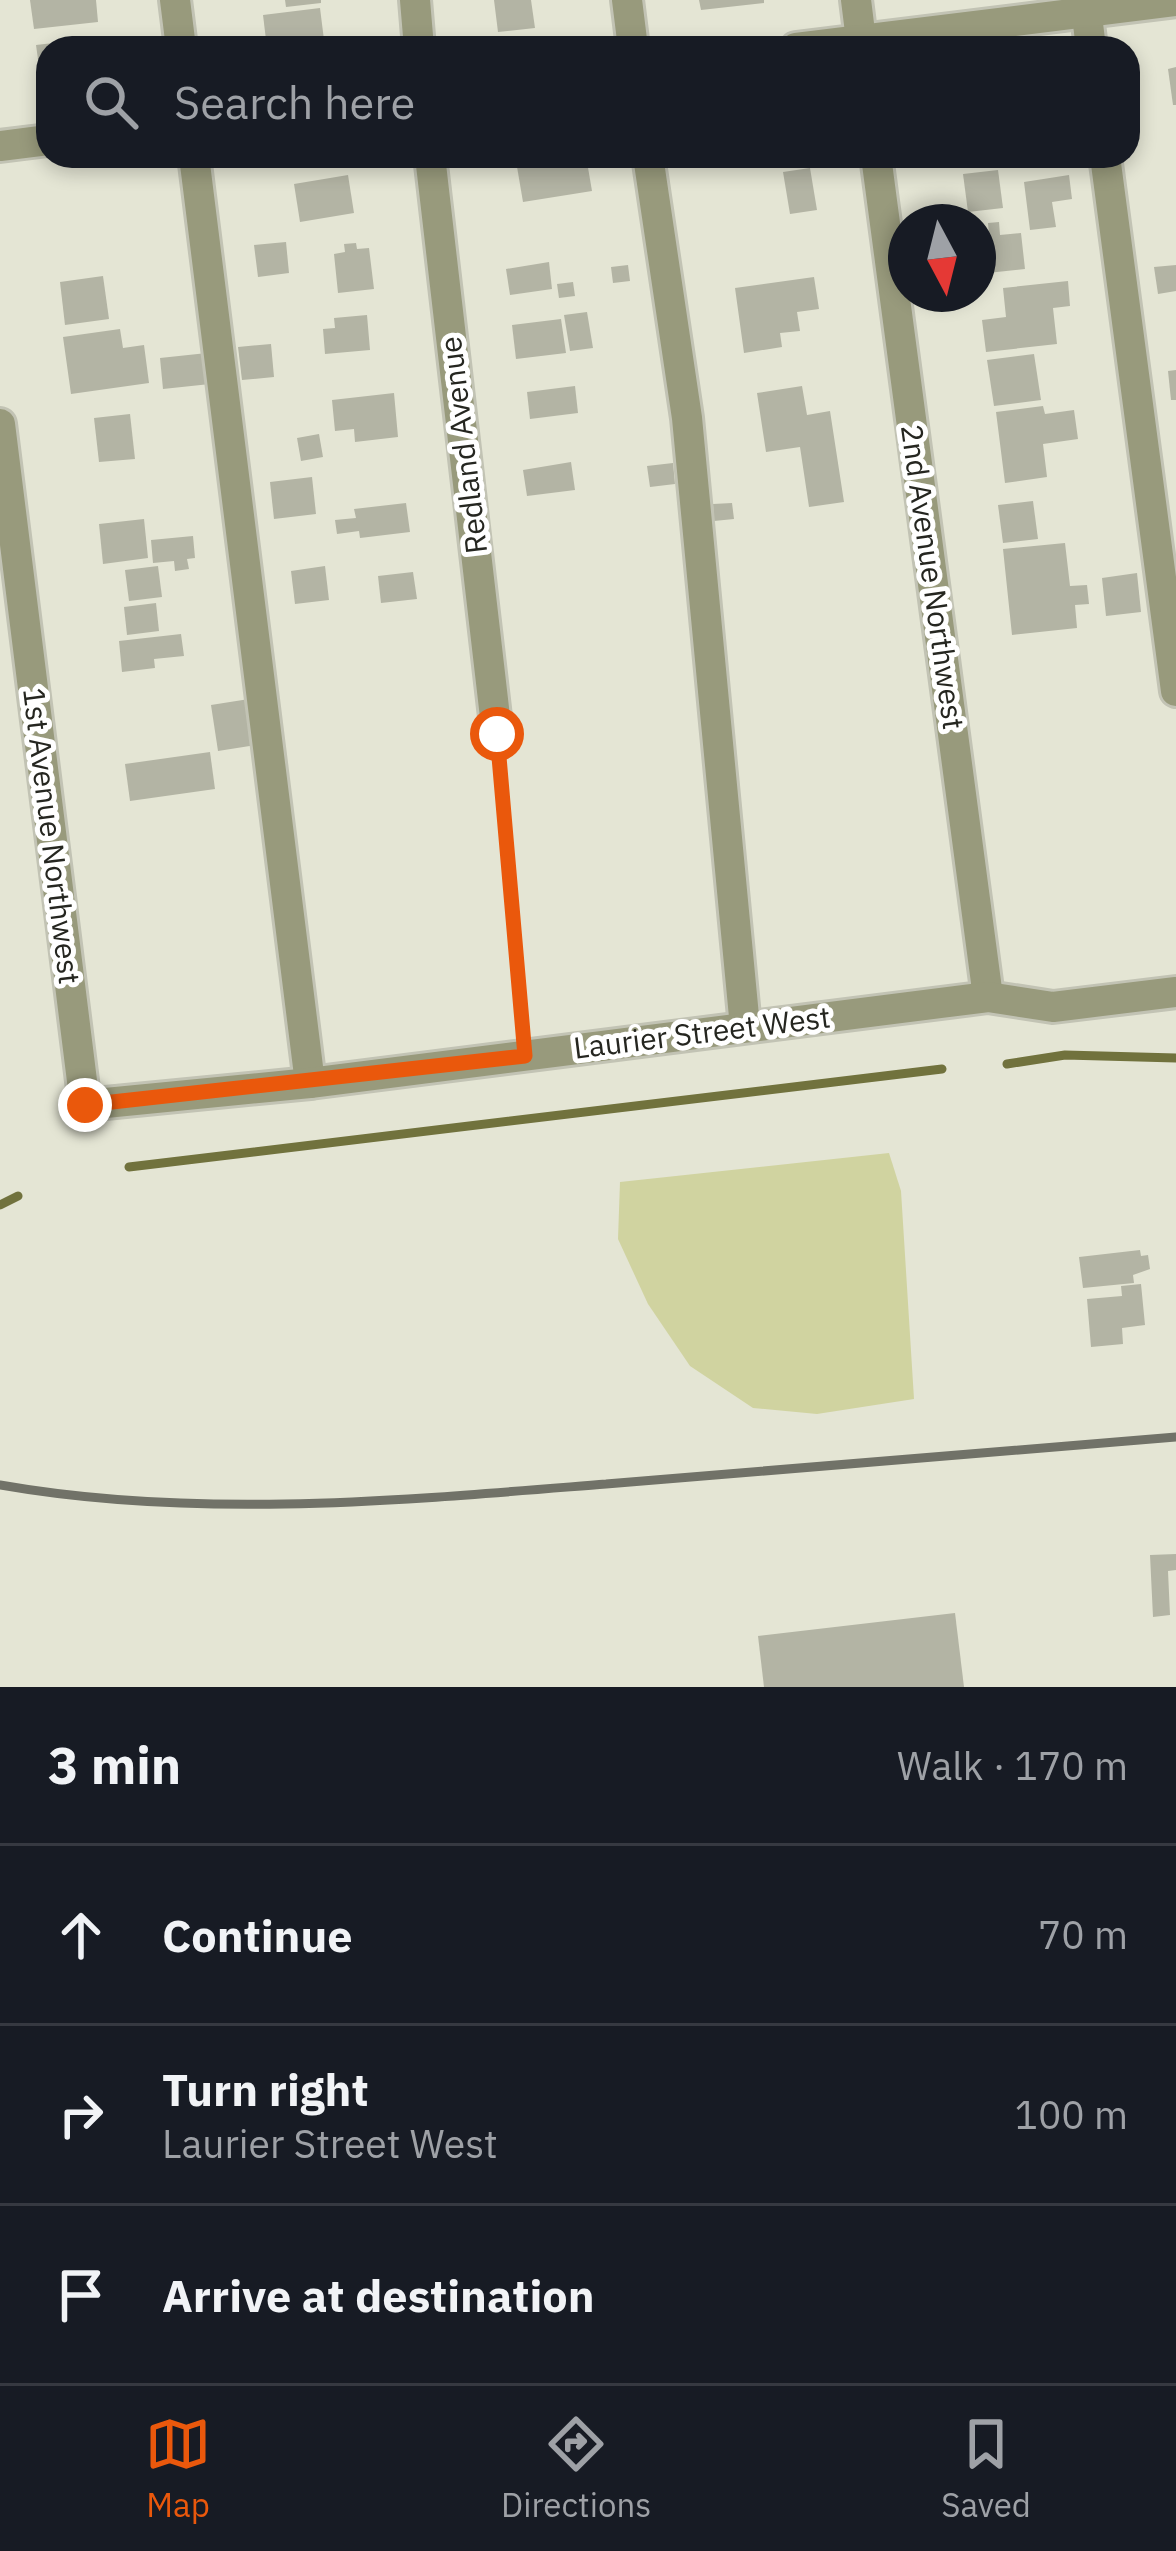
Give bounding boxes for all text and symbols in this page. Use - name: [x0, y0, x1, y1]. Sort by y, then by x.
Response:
- search box: [36, 36, 1140, 168]
- icon: search: [78, 69, 144, 135]
- text: Search here: [174, 73, 415, 131]
- north arrow: [888, 204, 996, 312]
- street label: Redland Avenue: [430, 334, 495, 556]
- street label: 2nd Avenue Northwest: [893, 422, 974, 732]
- street label: 1st Avenue Northwest: [15, 685, 90, 986]
- route start: [470, 707, 524, 761]
- street label: Laurier Street West: [571, 996, 832, 1067]
- route end: [58, 1078, 112, 1132]
- text: 3 min: [48, 1732, 181, 1798]
- text: Walk · 170 m: [897, 1740, 1128, 1791]
- icon: ahead: [48, 1902, 114, 1968]
- text: Continue: [162, 1906, 353, 1964]
- text: 70 m: [1038, 1909, 1128, 1960]
- text: Turn right: [162, 2060, 369, 2118]
- icon: right: [48, 2082, 114, 2148]
- text: 100 m: [1015, 2089, 1128, 2140]
- text: Laurier Street West: [162, 2118, 498, 2169]
- icon: arrive: [48, 2262, 114, 2328]
- text: Arrive at destination: [162, 2266, 595, 2324]
- tab: Map: [145, 2411, 211, 2526]
- tab: Directions: [501, 2411, 651, 2526]
- tab: Saved: [941, 2411, 1031, 2526]

